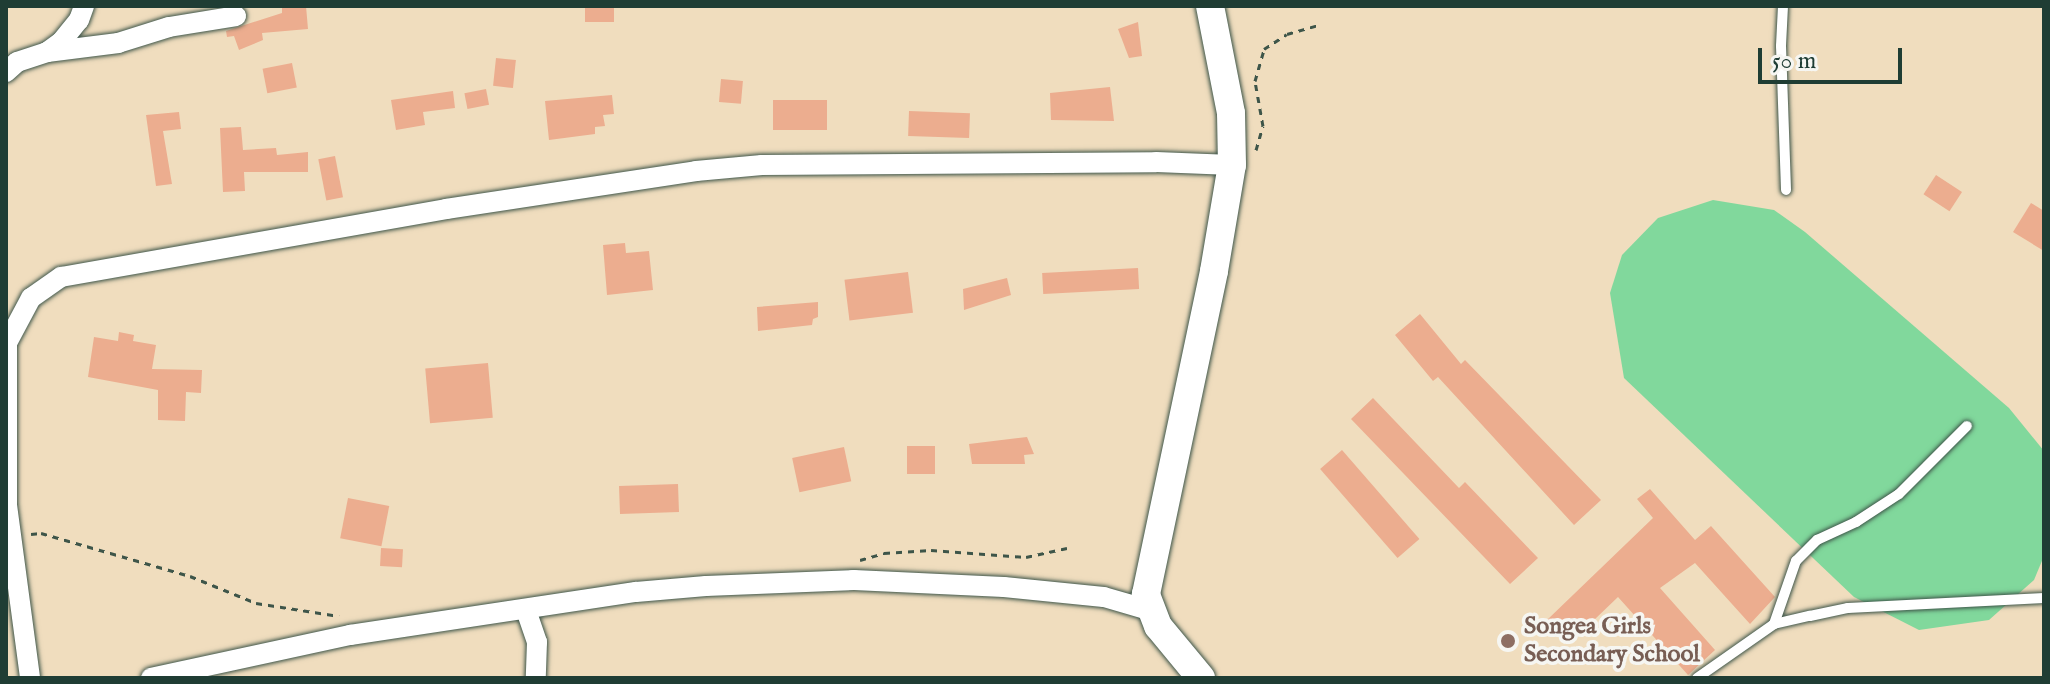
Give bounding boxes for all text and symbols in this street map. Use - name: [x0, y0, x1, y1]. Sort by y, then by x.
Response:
- scale bar: [1762, 32, 1906, 82]
- text: 50 m: [1772, 46, 1816, 77]
- place label: Songea Girls Secondary School: [1524, 613, 1700, 669]
- marker: Songea Girls Secondary School: [1499, 632, 1517, 650]

